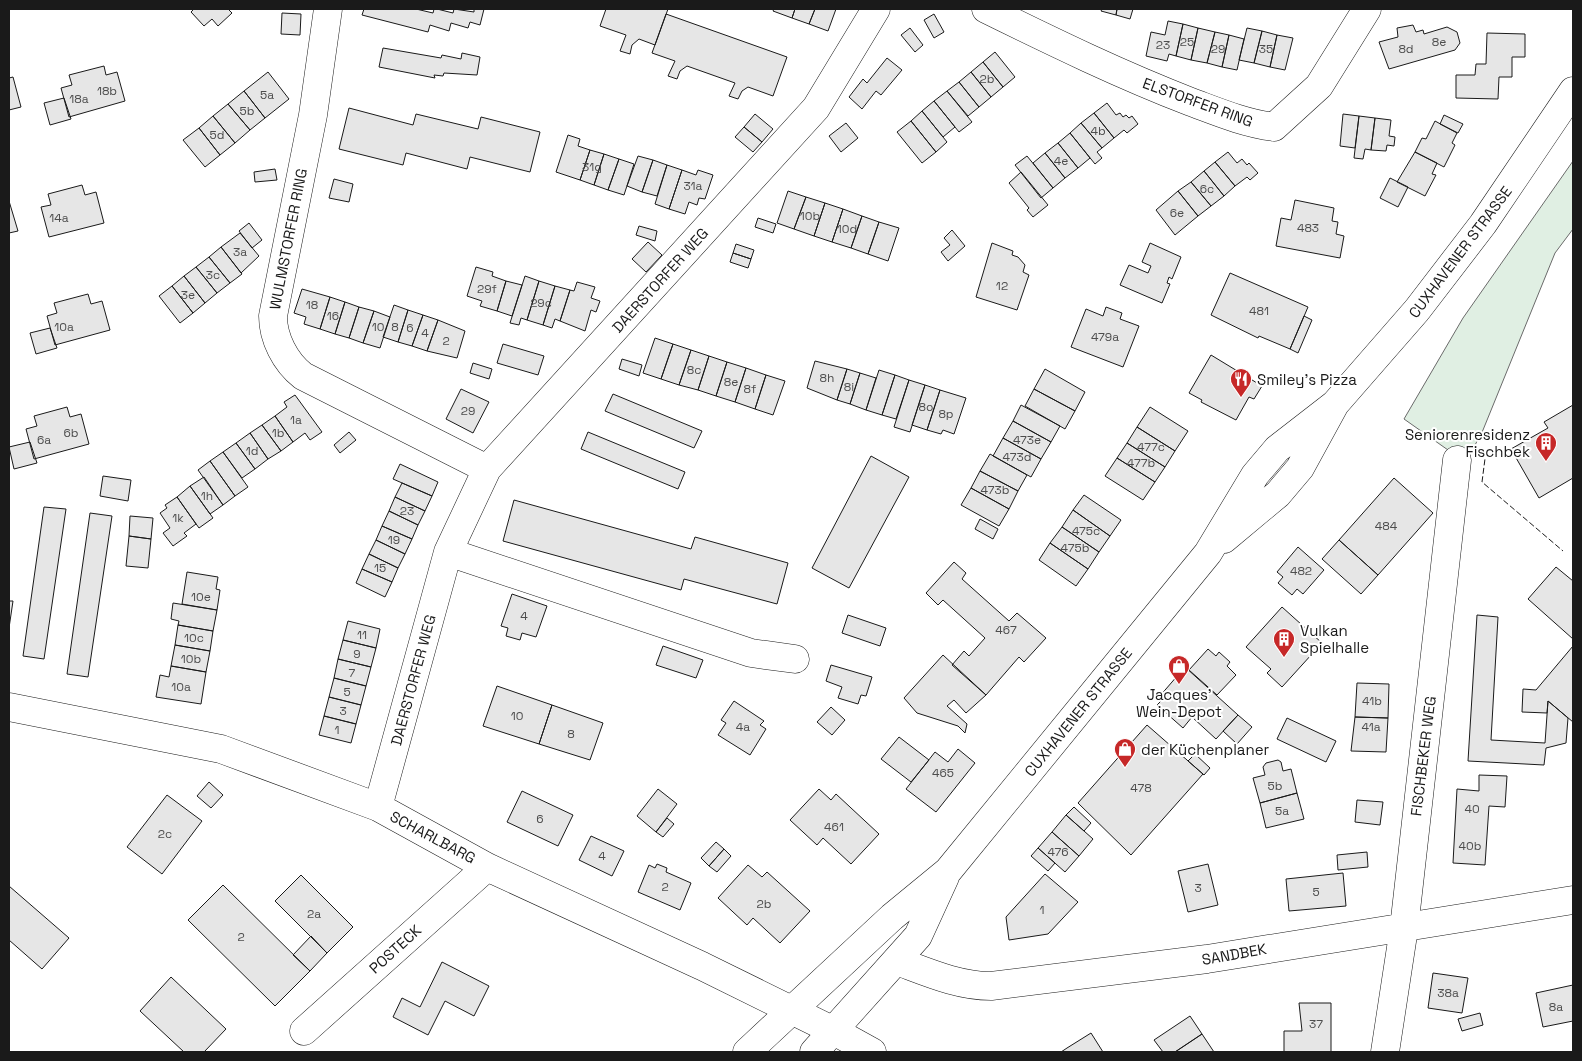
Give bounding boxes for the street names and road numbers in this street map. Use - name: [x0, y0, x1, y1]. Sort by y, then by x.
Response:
- street label: ELSTORFER RING: [1140, 73, 1256, 131]
- street label: WULMSTORFER RING: [265, 167, 311, 311]
- street label: CUXHAVENER STRASSE: [1404, 182, 1516, 322]
- street label: DAERSTORFER WEG: [608, 223, 712, 337]
- street label: DAERSTORFER WEG: [386, 612, 440, 748]
- street label: CUXHAVENER STRASSE: [1020, 644, 1136, 780]
- street label: FISCHBEKER WEG: [1406, 695, 1440, 817]
- street label: SCHARLBARG: [387, 806, 479, 868]
- street label: POSTECK: [365, 921, 425, 977]
- street label: SANDBEK: [1200, 939, 1268, 969]

